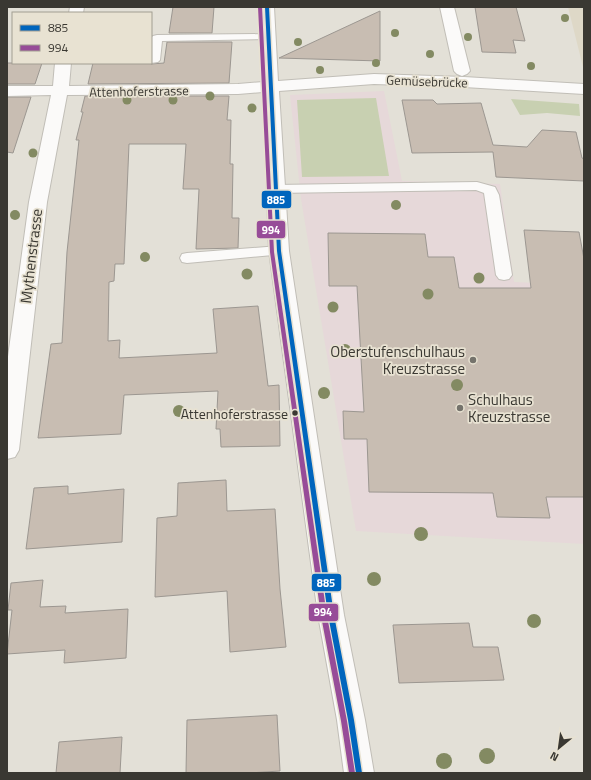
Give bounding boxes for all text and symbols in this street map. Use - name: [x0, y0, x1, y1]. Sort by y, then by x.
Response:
- legend: [12, 12, 152, 64]
- text: 885: [48, 18, 68, 37]
- text: 994: [48, 38, 68, 57]
- street label: Gemüsebrücke: [386, 70, 468, 92]
- street label: Attenhoferstrasse: [89, 80, 189, 102]
- line badge: 885: [261, 190, 292, 209]
- text: 885: [267, 192, 285, 208]
- street label: Mythenstrasse: [14, 207, 48, 305]
- line badge: 994: [256, 220, 286, 239]
- text: 994: [262, 222, 280, 238]
- place label: Oberstufenschulhaus Kreuzstrasse: [330, 340, 465, 380]
- marker: Oberstufenschulhaus Kreuzstrasse: [468, 355, 478, 365]
- place label: Schulhaus Kreuzstrasse: [468, 388, 550, 428]
- place label: Attenhoferstrasse: [181, 403, 288, 424]
- marker: Schulhaus Kreuzstrasse: [455, 403, 465, 413]
- marker: Attenhoferstrasse: [290, 408, 300, 418]
- line badge: 885: [311, 573, 342, 592]
- text: 885: [317, 575, 335, 591]
- line badge: 994: [308, 603, 339, 622]
- text: 994: [314, 604, 332, 620]
- north arrow: [539, 728, 579, 768]
- text: N: [547, 748, 561, 766]

